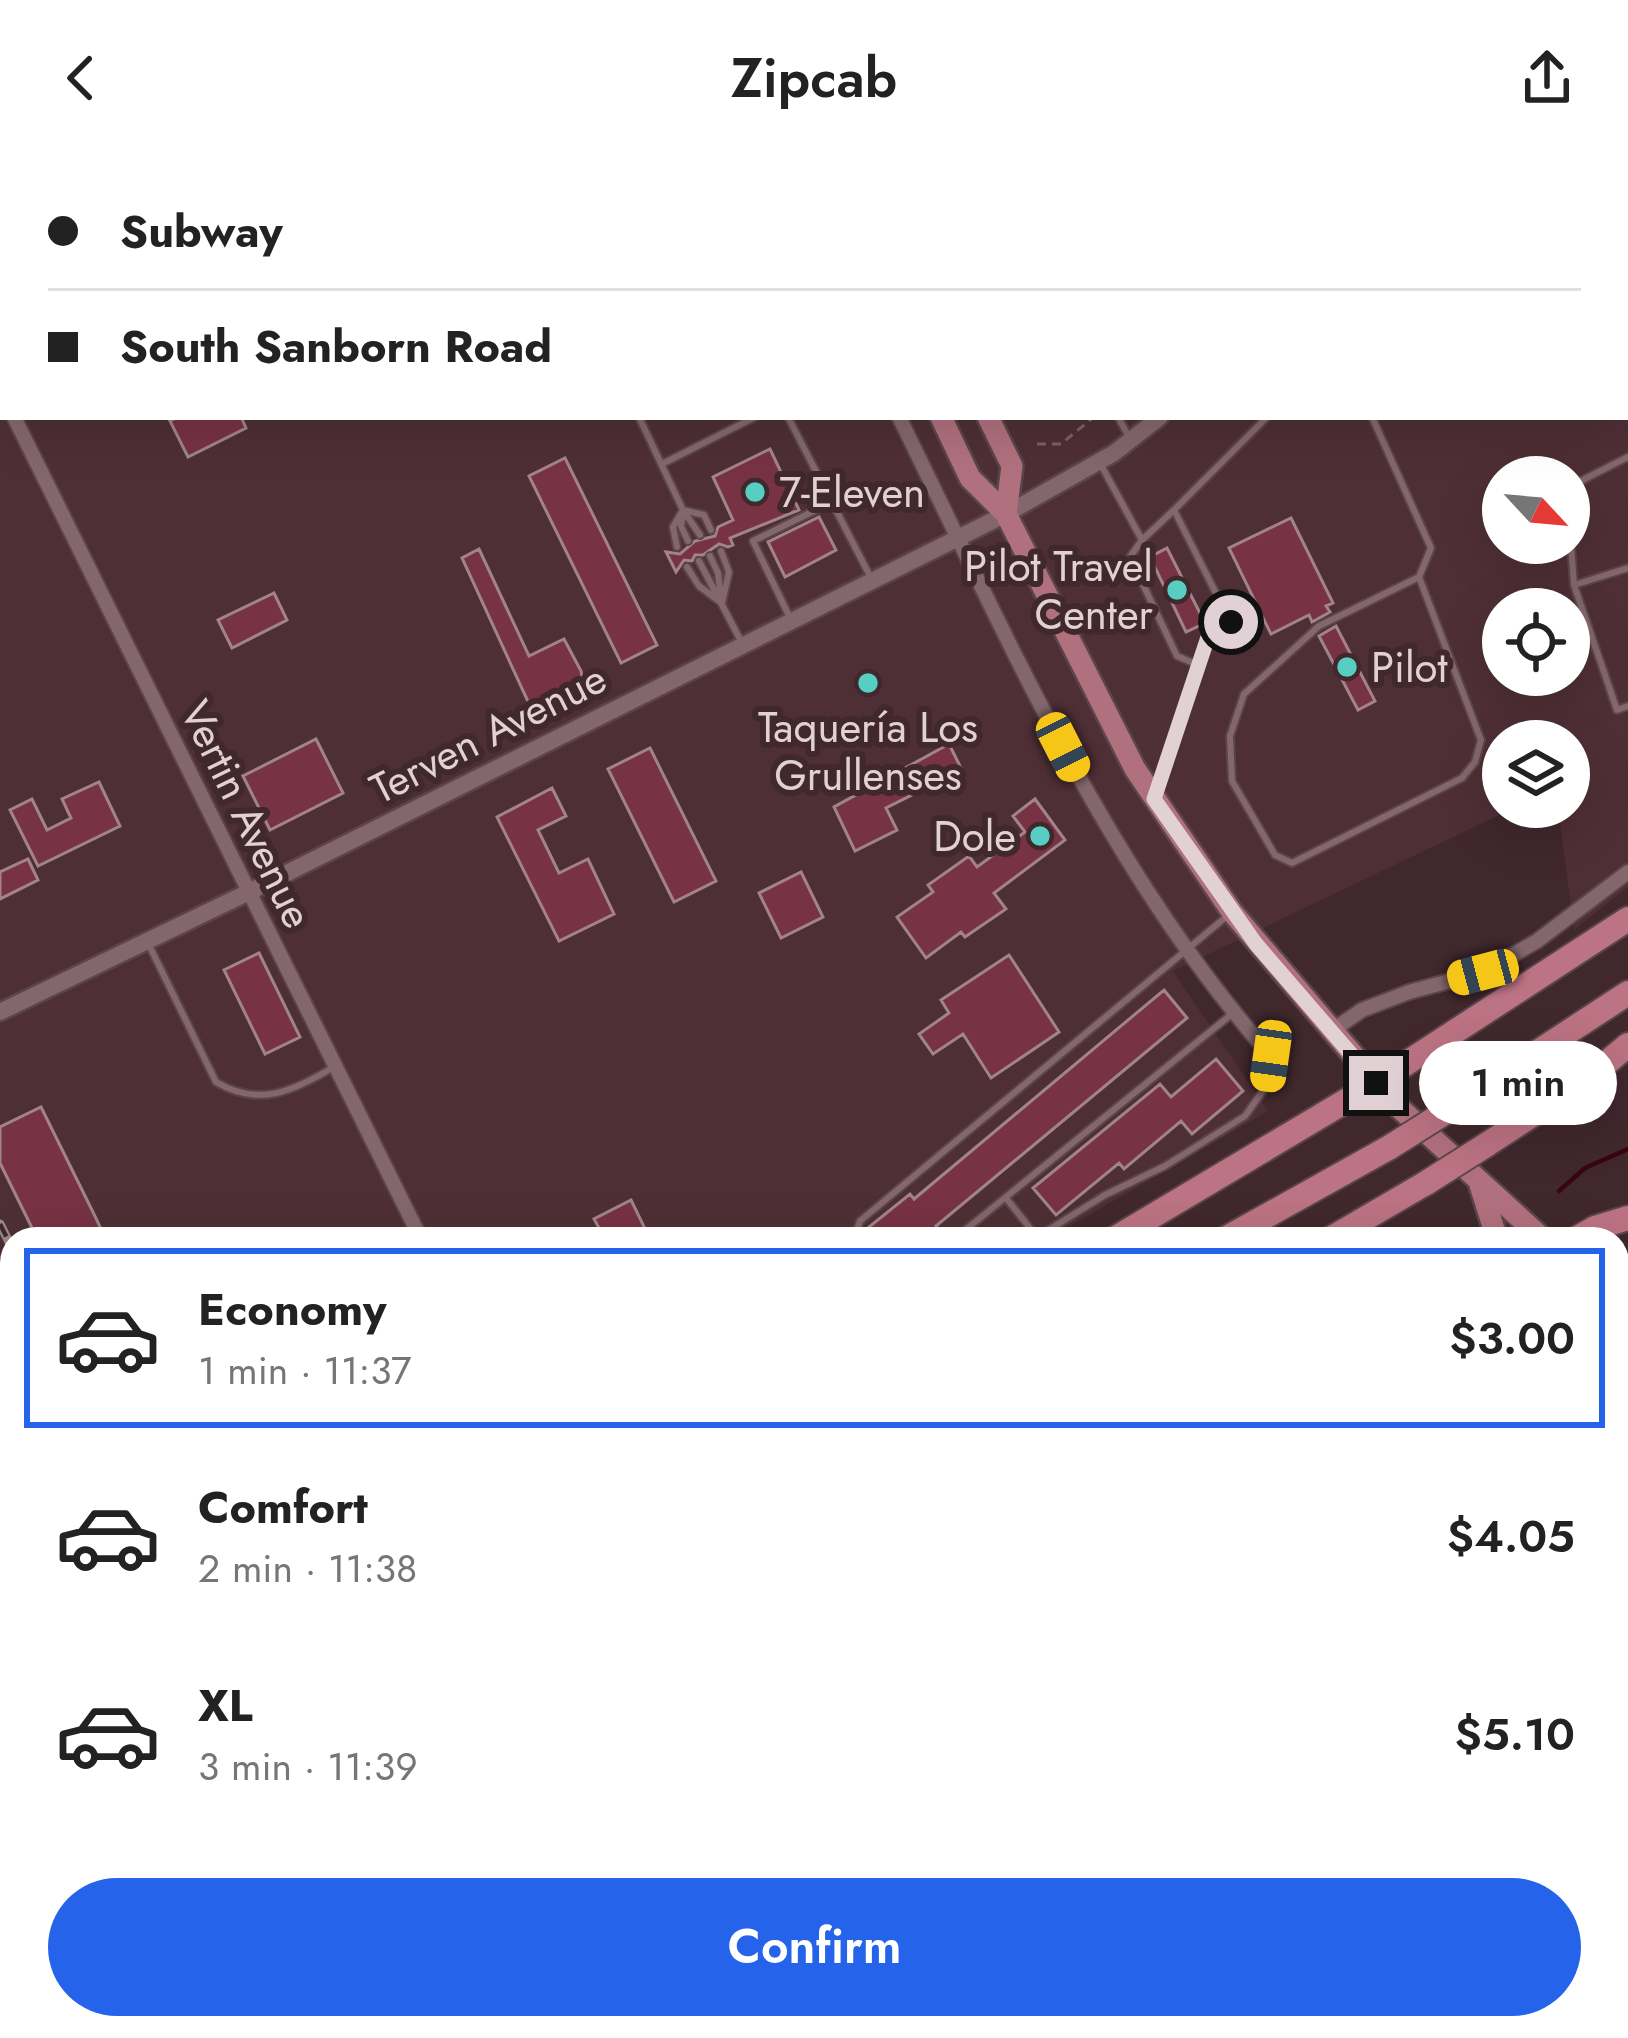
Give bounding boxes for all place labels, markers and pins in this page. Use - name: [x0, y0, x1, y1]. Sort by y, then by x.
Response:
- place label: 7-Eleven: [779, 462, 925, 523]
- marker: 7-Eleven: [742, 479, 768, 505]
- place label: Pilot Travel Center: [964, 536, 1154, 645]
- marker: Pilot Travel Center: [1164, 577, 1190, 603]
- place label: Pilot: [1371, 637, 1448, 698]
- marker: Pilot: [1334, 654, 1360, 680]
- marker: Taquería Los Grullenses: [855, 670, 881, 696]
- place label: Taquería Los Grullenses: [758, 697, 978, 806]
- place label: Dole: [933, 806, 1016, 867]
- marker: Dole: [1027, 823, 1053, 849]

